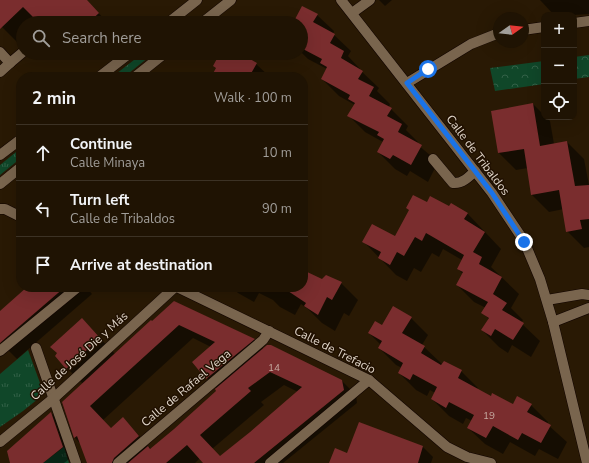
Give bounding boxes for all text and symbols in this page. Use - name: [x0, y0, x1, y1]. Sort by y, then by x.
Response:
- north arrow: [493, 12, 529, 48]
- map controls: [541, 12, 577, 120]
- button: +: [541, 12, 577, 48]
- search box: [16, 16, 308, 60]
- icon: search: [30, 27, 52, 49]
- text: Search here: [62, 28, 142, 48]
- button: −: [541, 48, 577, 84]
- route start: [419, 60, 437, 78]
- button: locate: [541, 84, 577, 120]
- text: 2 min: [32, 87, 76, 110]
- text: Walk · 100 m: [214, 89, 292, 107]
- street label: Calle de Tribaldos: [442, 111, 514, 199]
- text: Continue: [70, 134, 132, 154]
- icon: ahead: [32, 142, 54, 164]
- text: 10 m: [262, 144, 292, 162]
- text: Calle Minaya: [70, 154, 145, 172]
- text: Turn left: [70, 190, 129, 210]
- icon: left: [32, 198, 54, 220]
- text: 90 m: [262, 200, 292, 218]
- text: Calle de Tribaldos: [70, 210, 175, 228]
- route end: [515, 233, 533, 251]
- icon: arrive: [32, 254, 54, 276]
- text: Arrive at destination: [70, 255, 213, 275]
- street label: Calle de José Die y Más: [27, 308, 131, 404]
- street label: Calle de Trefacio: [292, 323, 379, 378]
- street label: Calle de Rafael Vega: [138, 346, 234, 430]
- house number: 14: [268, 361, 280, 375]
- house number: 19: [483, 409, 495, 423]

